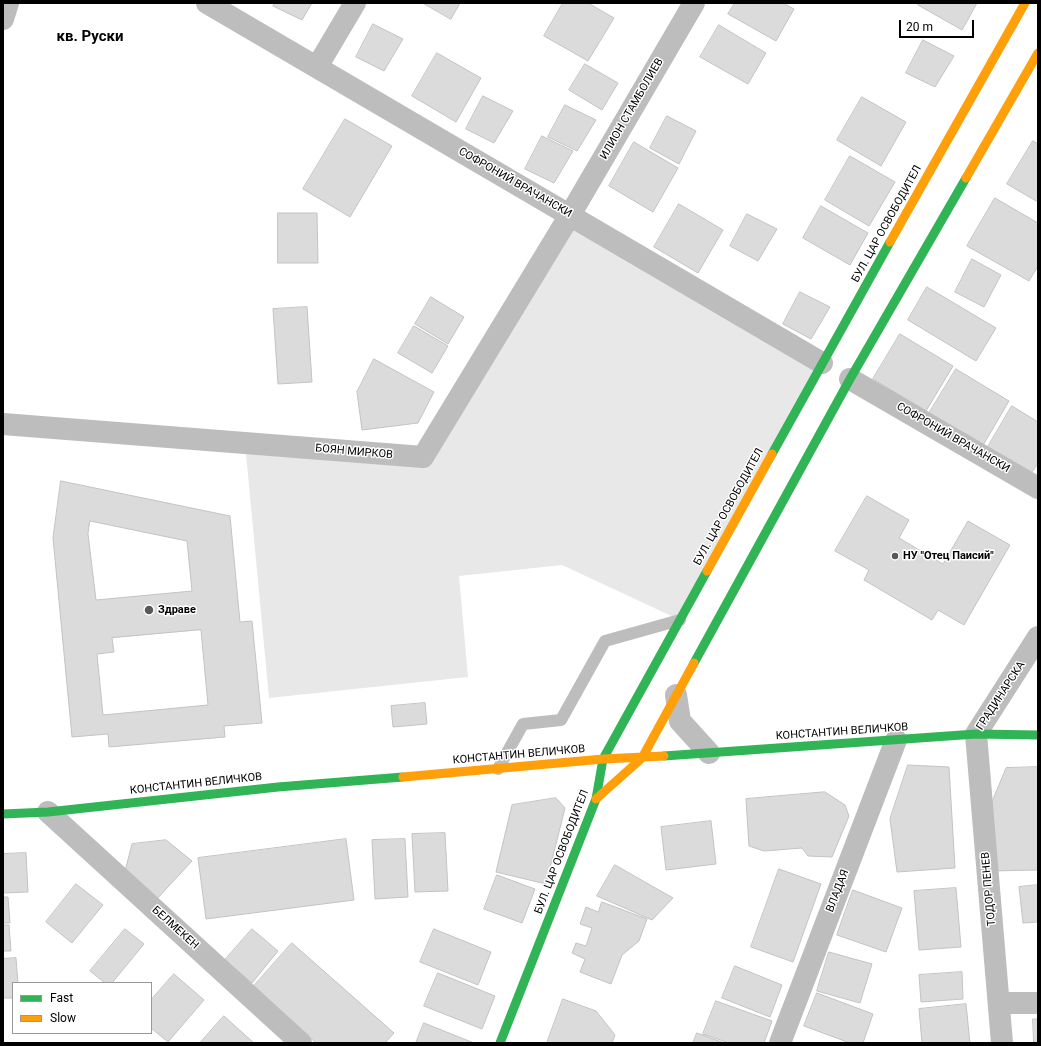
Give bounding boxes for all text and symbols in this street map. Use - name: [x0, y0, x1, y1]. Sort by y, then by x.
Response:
- scale bar: [901, 12, 976, 38]
- text: 20 m: [906, 20, 933, 34]
- district label: кв. Руски: [57, 28, 123, 46]
- street label: ИЛИОН СТАМБОЛИЕВ: [598, 56, 666, 162]
- street label: СОФРОНИЙ ВРАЧАНСКИ: [456, 145, 574, 221]
- street label: БУЛ. ЦАР ОСВОБОДИТЕЛ: [849, 163, 925, 285]
- street label: СОФРОНИЙ ВРАЧАНСКИ: [894, 400, 1012, 476]
- street label: БОЯН МИРКОВ: [315, 442, 393, 462]
- street label: БУЛ. ЦАР ОСВОБОДИТЕЛ: [691, 446, 767, 568]
- place label: НУ "Отец Паисий": [903, 549, 994, 563]
- marker: НУ "Отец Паисий": [890, 551, 900, 561]
- place label: Здраве: [158, 603, 196, 617]
- marker: Здраве: [143, 604, 155, 616]
- street label: ГРАДИНАРСКА: [974, 659, 1028, 733]
- street label: КОНСТАНТИН ВЕЛИЧКОВ: [775, 721, 909, 743]
- street label: КОНСТАНТИН ВЕЛИЧКОВ: [452, 743, 586, 767]
- street label: КОНСТАНТИН ВЕЛИЧКОВ: [129, 770, 263, 798]
- street label: БУЛ. ЦАР ОСВОБОДИТЕЛ: [532, 788, 592, 916]
- street label: ТОДОР ПЕНЕВ: [979, 851, 999, 927]
- street label: ВЛАДАЯ: [824, 868, 852, 914]
- street label: БЕЛМЕКЕН: [149, 904, 201, 952]
- legend: [12, 982, 152, 1034]
- text: Fast: [50, 991, 73, 1005]
- text: Slow: [50, 1011, 76, 1025]

